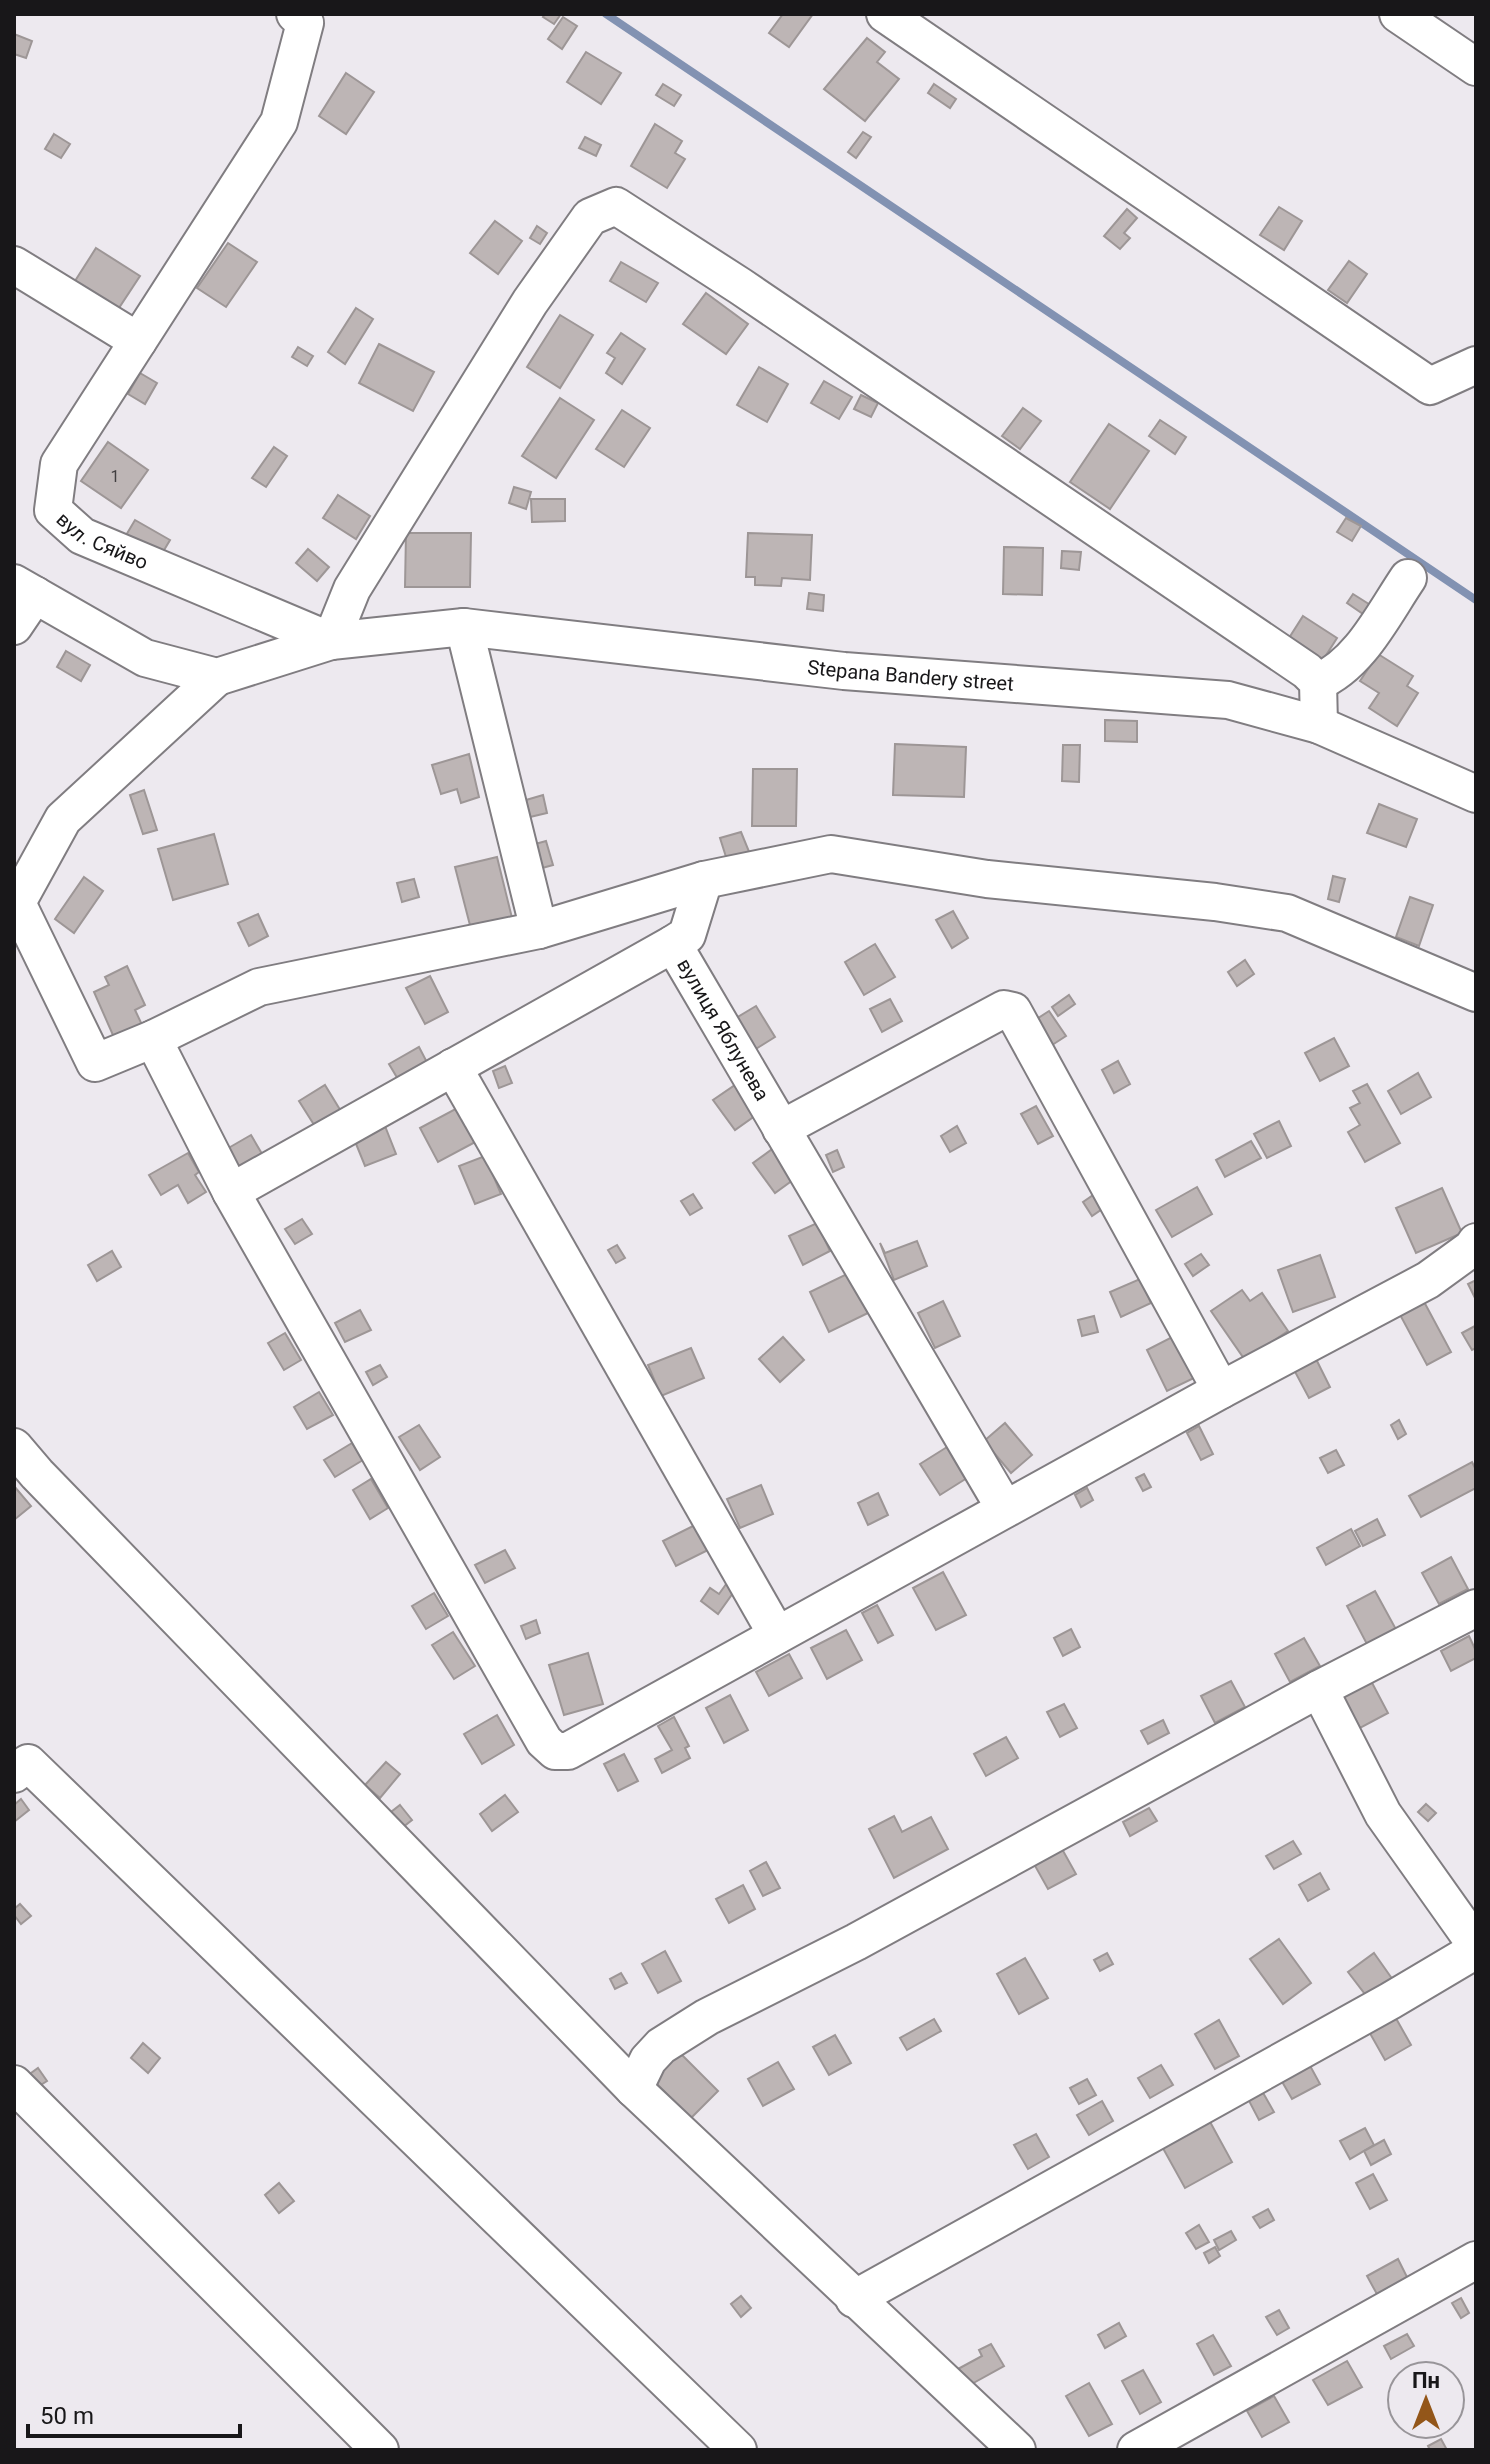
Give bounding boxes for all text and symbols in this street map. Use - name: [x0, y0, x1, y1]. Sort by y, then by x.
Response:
- house number: 1: [111, 467, 120, 486]
- street label: вул. Сяйво: [52, 507, 152, 574]
- street label: Stepana Bandery street: [806, 655, 1015, 696]
- street label: вулиця Яблунева: [672, 954, 774, 1105]
- north arrow: [1386, 2360, 1466, 2440]
- text: Пн: [1412, 2368, 1440, 2393]
- scale bar: [28, 2388, 240, 2438]
- text: 50 m: [40, 2402, 94, 2430]

